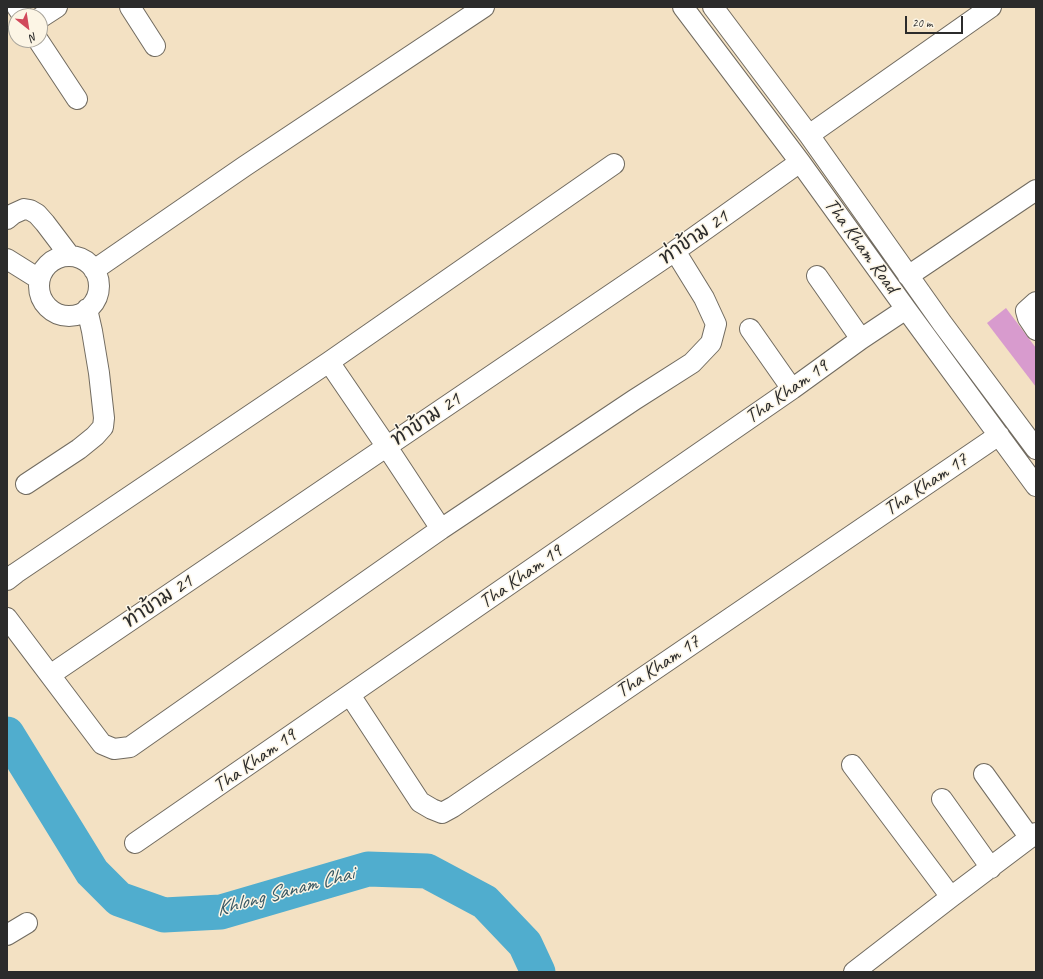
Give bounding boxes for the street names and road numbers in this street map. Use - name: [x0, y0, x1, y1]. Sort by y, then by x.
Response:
- street label: Tha Kham Road: [819, 194, 903, 298]
- street label: ท่าข้าม 21: [655, 206, 733, 270]
- street label: Tha Kham 19: [741, 355, 833, 429]
- street label: ท่าข้าม 21: [387, 388, 465, 452]
- street label: Tha Kham 17: [880, 448, 972, 522]
- street label: Tha Kham 19: [475, 540, 567, 614]
- street label: ท่าข้าม 21: [119, 570, 197, 634]
- street label: Tha Kham 17: [612, 630, 704, 704]
- street label: Tha Kham 19: [209, 724, 301, 798]

